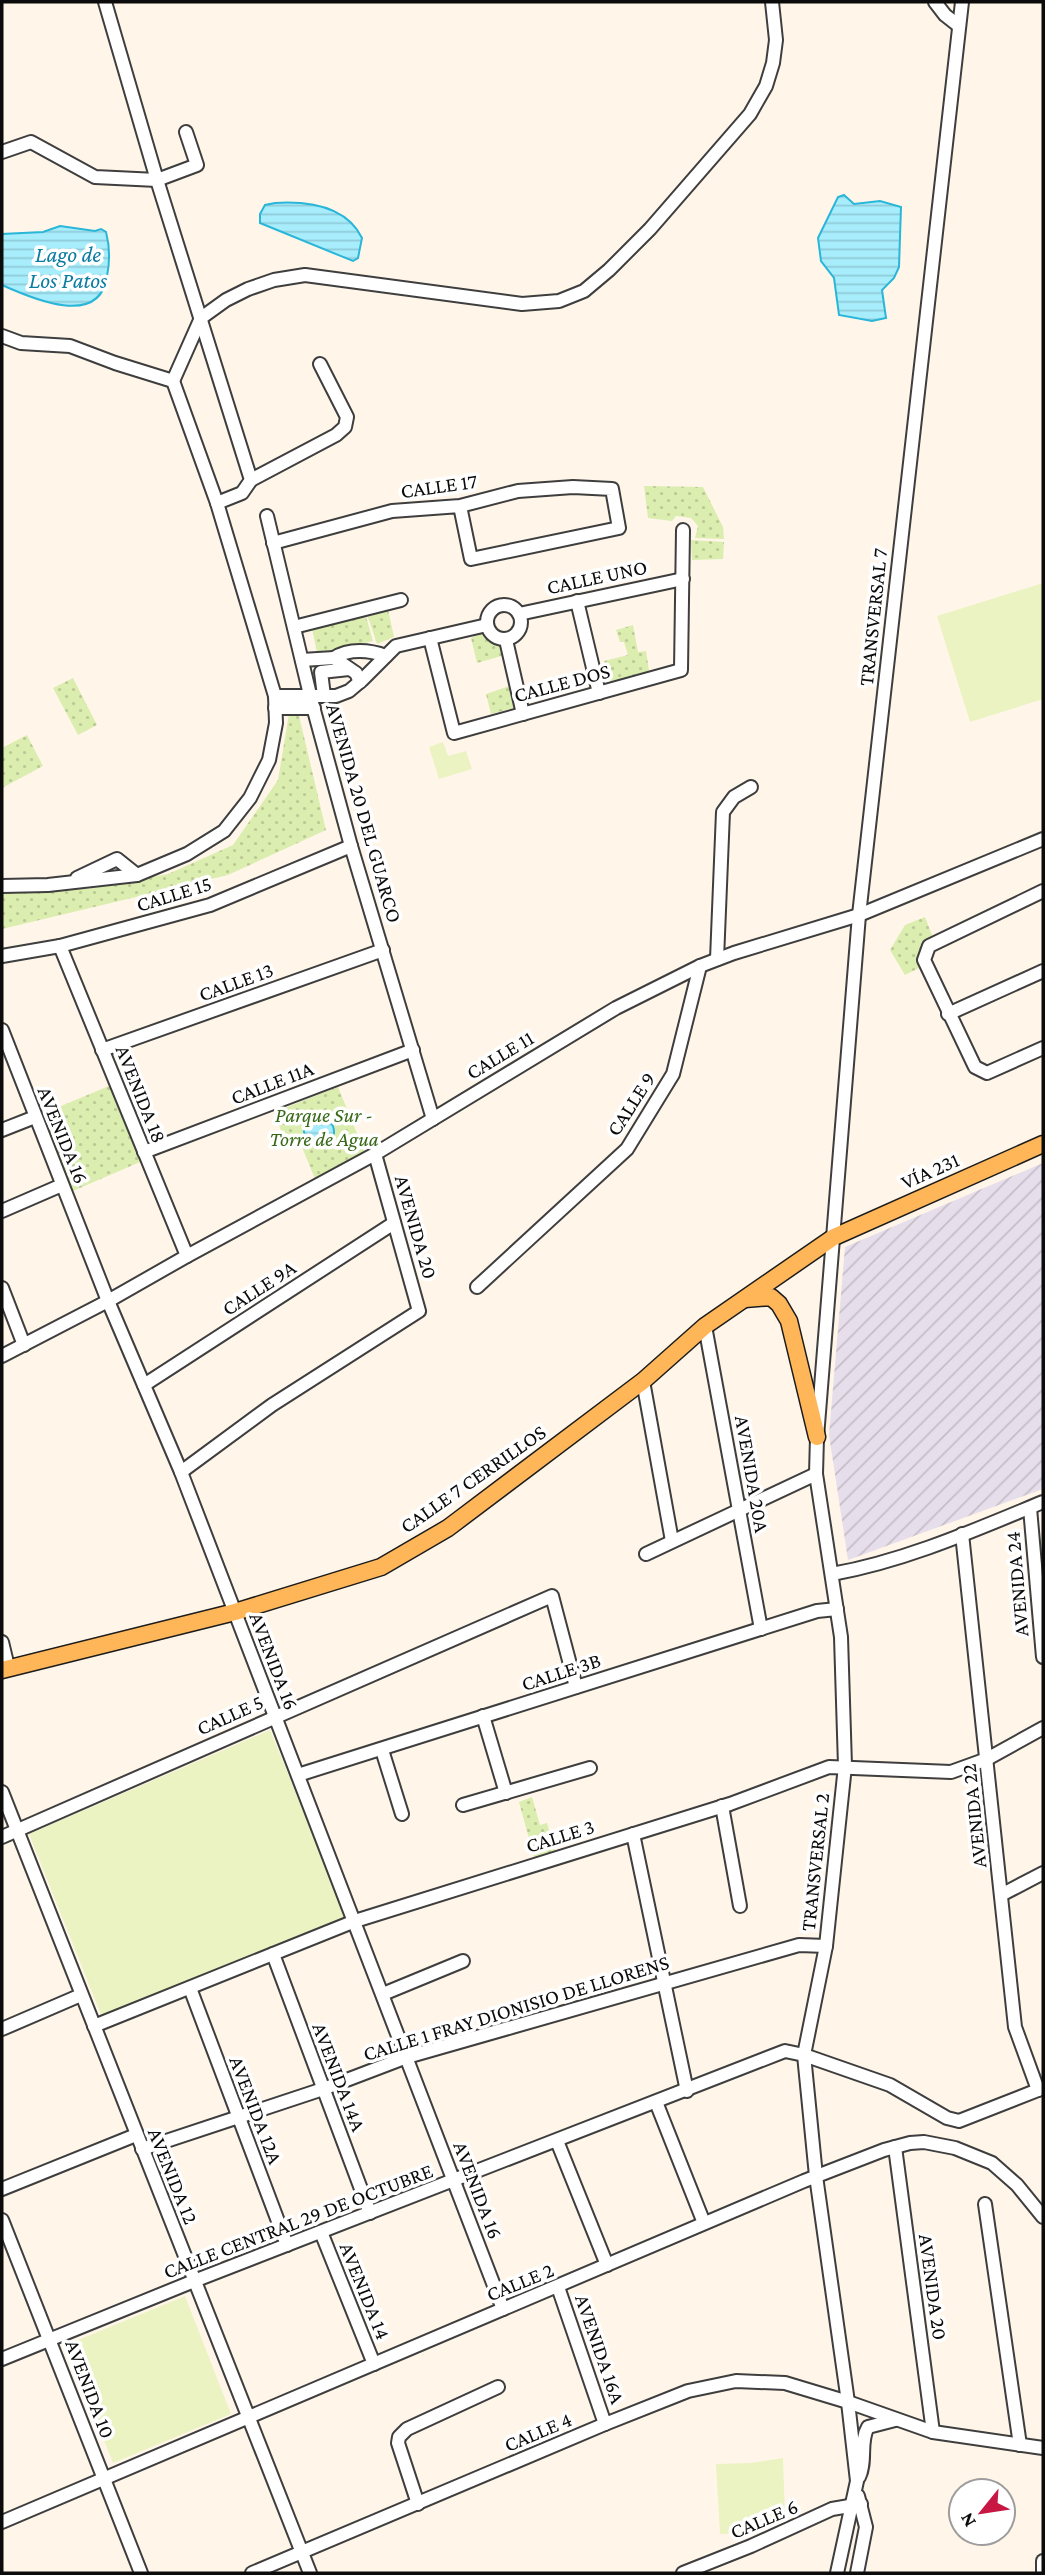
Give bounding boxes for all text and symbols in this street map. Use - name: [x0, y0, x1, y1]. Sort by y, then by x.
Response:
- water label: Lago de Los Patos: [29, 241, 108, 293]
- street label: CALLE 17: [399, 469, 479, 503]
- street label: TRANSVERSAL 7: [854, 547, 892, 687]
- street label: CALLE UNO: [545, 555, 649, 599]
- street label: CALLE DOS: [511, 659, 613, 707]
- street label: AVENIDA 20 DEL GUARCO: [321, 701, 407, 925]
- street label: CALLE 15: [134, 871, 214, 917]
- street label: CALLE 13: [196, 957, 276, 1007]
- street label: CALLE 11: [462, 1026, 538, 1084]
- street label: AVENIDA 18: [111, 1042, 171, 1146]
- street label: CALLE 11A: [227, 1056, 317, 1110]
- street label: CALLE 9: [602, 1068, 660, 1140]
- street label: AVENIDA 16: [33, 1083, 93, 1187]
- park label: Parque Sur - Torre de Agua: [269, 1103, 379, 1151]
- street label: VÍA 231: [897, 1148, 963, 1194]
- street label: AVENIDA 20: [390, 1172, 442, 1282]
- street label: CALLE 9A: [218, 1255, 300, 1321]
- street label: AVENIDA 20A: [730, 1414, 774, 1535]
- street label: CALLE 7 CERRILLOS: [396, 1420, 551, 1538]
- street label: AVENIDA 24: [1000, 1530, 1034, 1638]
- street label: AVENIDA 16: [244, 1609, 304, 1713]
- street label: CALLE 3B: [518, 1648, 604, 1696]
- street label: CALLE 5: [193, 1690, 267, 1740]
- street label: AVENIDA 22: [957, 1763, 991, 1869]
- street label: TRANSVERSAL 2: [796, 1792, 834, 1932]
- street label: CALLE 3: [523, 1814, 597, 1858]
- street label: CALLE 1 FRAY DIONISIO DE LLORENS: [360, 1950, 672, 2066]
- street label: AVENIDA 14A: [307, 2019, 371, 2135]
- street label: AVENIDA 12A: [224, 2053, 288, 2167]
- street label: AVENIDA 12: [143, 2124, 203, 2228]
- street label: AVENIDA 16: [448, 2138, 508, 2242]
- street label: CALLE CENTRAL 29 DE OCTUBRE: [160, 2158, 436, 2284]
- street label: AVENIDA 20: [914, 2232, 952, 2342]
- street label: AVENIDA 14: [335, 2239, 395, 2343]
- street label: CALLE 2: [483, 2258, 557, 2306]
- street label: AVENIDA 16A: [570, 2291, 630, 2407]
- street label: AVENIDA 10: [60, 2336, 120, 2442]
- street label: CALLE 4: [501, 2407, 575, 2457]
- north arrow: [947, 2477, 1017, 2547]
- street label: CALLE 6: [727, 2494, 801, 2544]
- text: N: [955, 2509, 980, 2531]

